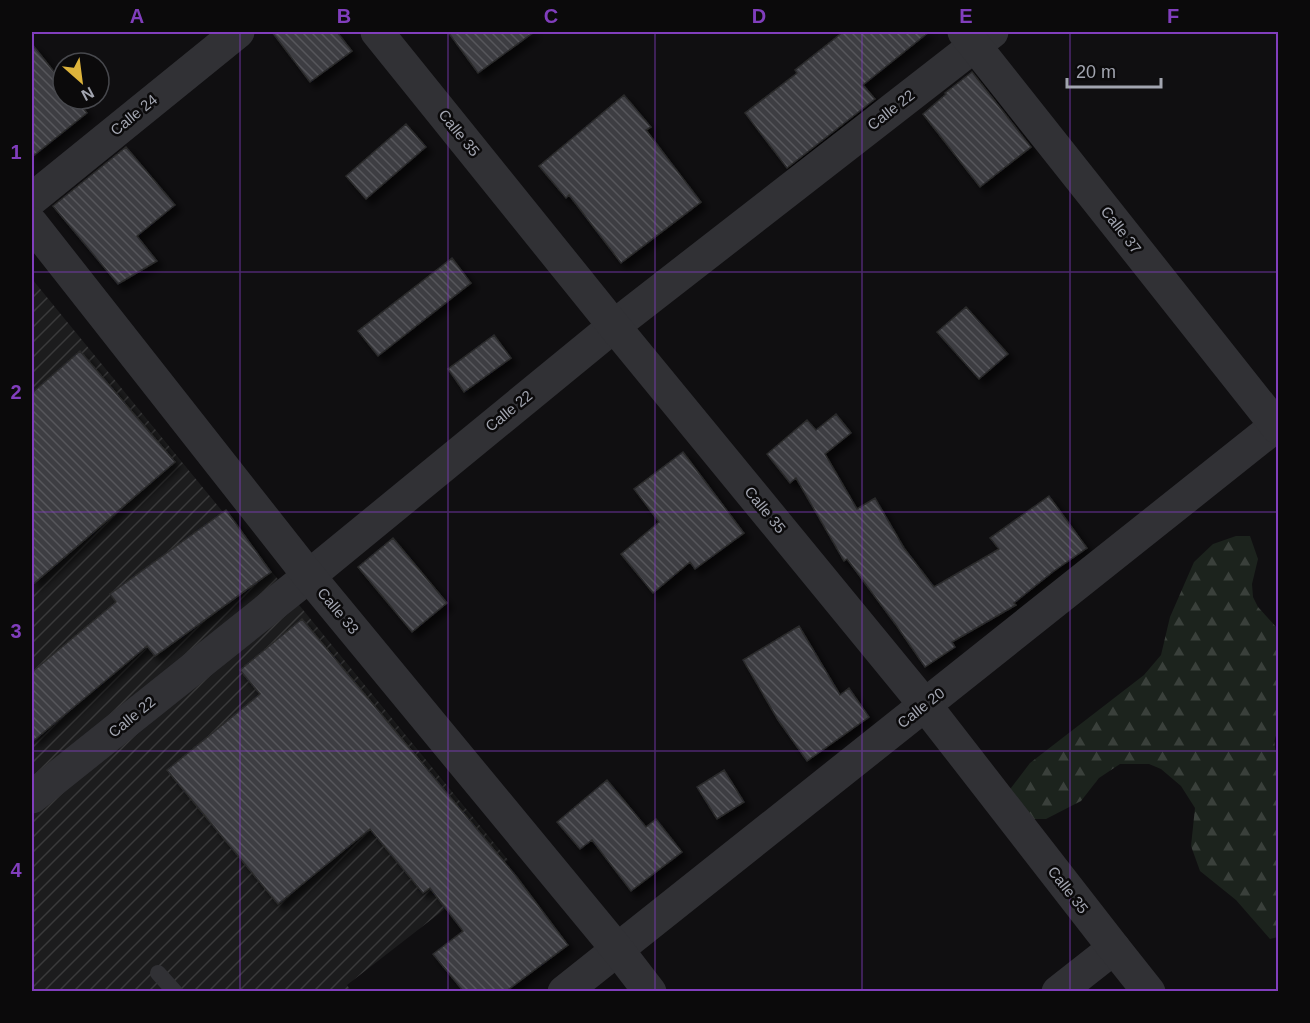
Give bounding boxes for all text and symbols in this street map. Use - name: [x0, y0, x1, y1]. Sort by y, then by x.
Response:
- text: A: [130, 5, 144, 27]
- text: B: [337, 5, 351, 27]
- text: C: [544, 5, 558, 27]
- text: D: [752, 5, 766, 27]
- text: E: [959, 5, 973, 27]
- text: F: [1167, 5, 1179, 27]
- north arrow: [51, 51, 111, 111]
- scale bar: [1067, 51, 1162, 89]
- text: 20 m: [1076, 62, 1116, 82]
- text: N: [79, 84, 97, 104]
- street label: Calle 22: [864, 86, 918, 133]
- street label: Calle 24: [107, 91, 160, 139]
- street label: Calle 35: [435, 106, 483, 159]
- text: 1: [10, 141, 22, 163]
- street label: Calle 37: [1098, 203, 1145, 257]
- text: 2: [10, 381, 22, 403]
- street label: Calle 22: [482, 387, 535, 435]
- street label: Calle 35: [741, 483, 789, 536]
- street label: Calle 33: [314, 584, 363, 637]
- text: 3: [10, 620, 22, 642]
- street label: Calle 20: [894, 684, 948, 731]
- street label: Calle 22: [105, 693, 158, 741]
- text: 4: [10, 859, 22, 881]
- street label: Calle 35: [1045, 863, 1092, 917]

